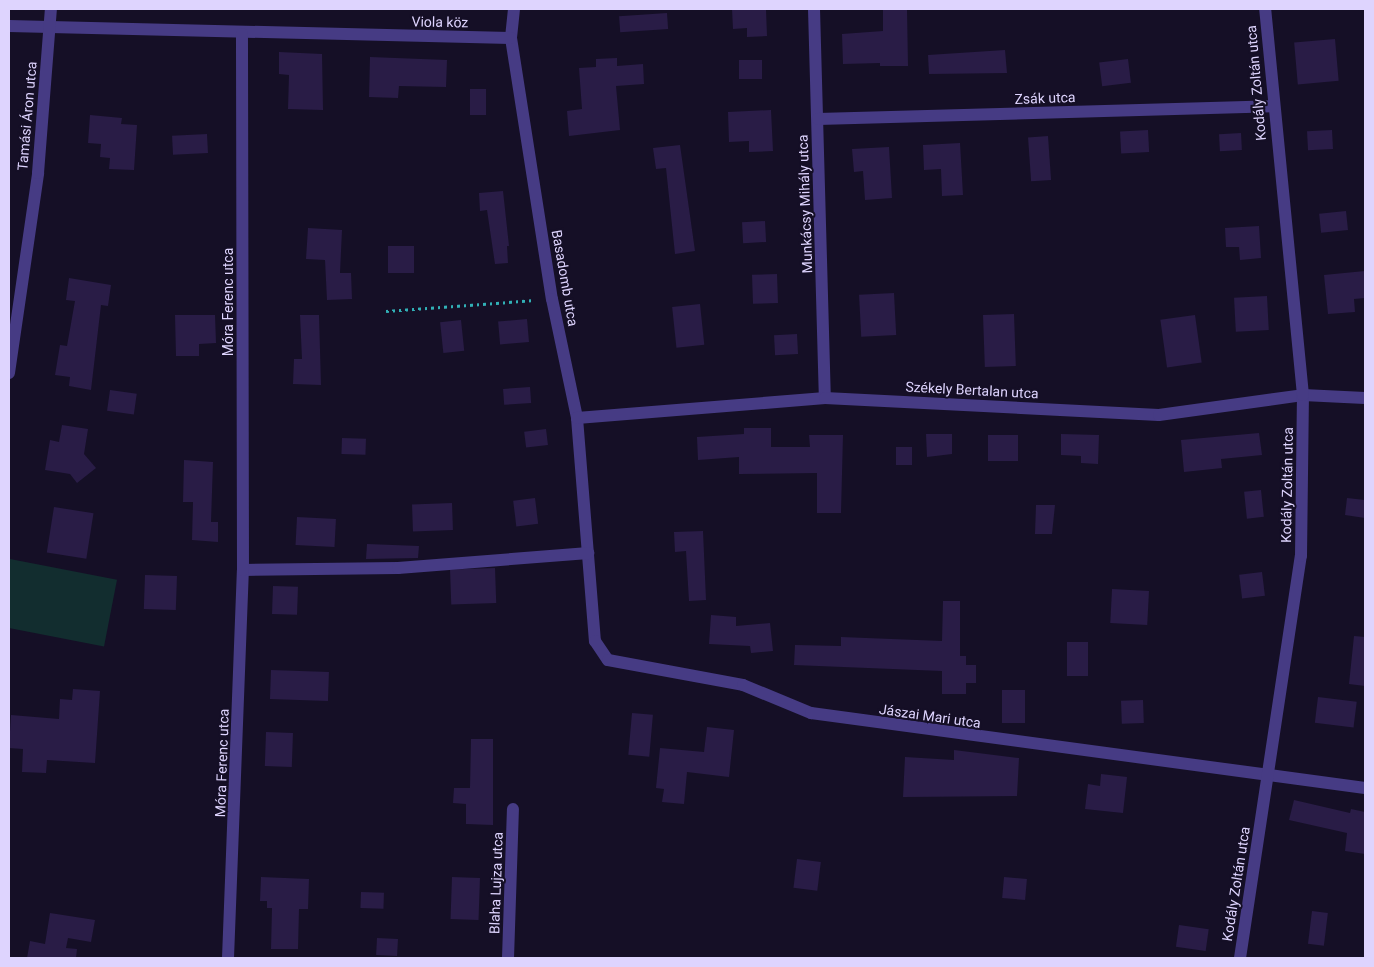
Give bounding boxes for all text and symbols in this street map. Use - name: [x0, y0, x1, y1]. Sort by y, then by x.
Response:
- street label: Viola köz: [412, 13, 468, 31]
- street label: Kodály Zoltán utca: [1243, 25, 1269, 141]
- street label: Tamási Áron utca: [14, 61, 40, 171]
- street label: Zsák utca: [1014, 89, 1076, 107]
- street label: Munkácsy Mihály utca: [794, 134, 816, 274]
- street label: Basadomb utca: [548, 228, 582, 328]
- street label: Móra Ferenc utca: [220, 248, 236, 356]
- street label: Székely Bertalan utca: [905, 378, 1039, 402]
- street label: Kodály Zoltán utca: [1278, 427, 1296, 543]
- street label: Jászai Mari utca: [878, 701, 982, 731]
- street label: Móra Ferenc utca: [212, 708, 232, 818]
- street label: Kodály Zoltán utca: [1219, 825, 1253, 943]
- street label: Blaha Lujza utca: [486, 832, 506, 934]

